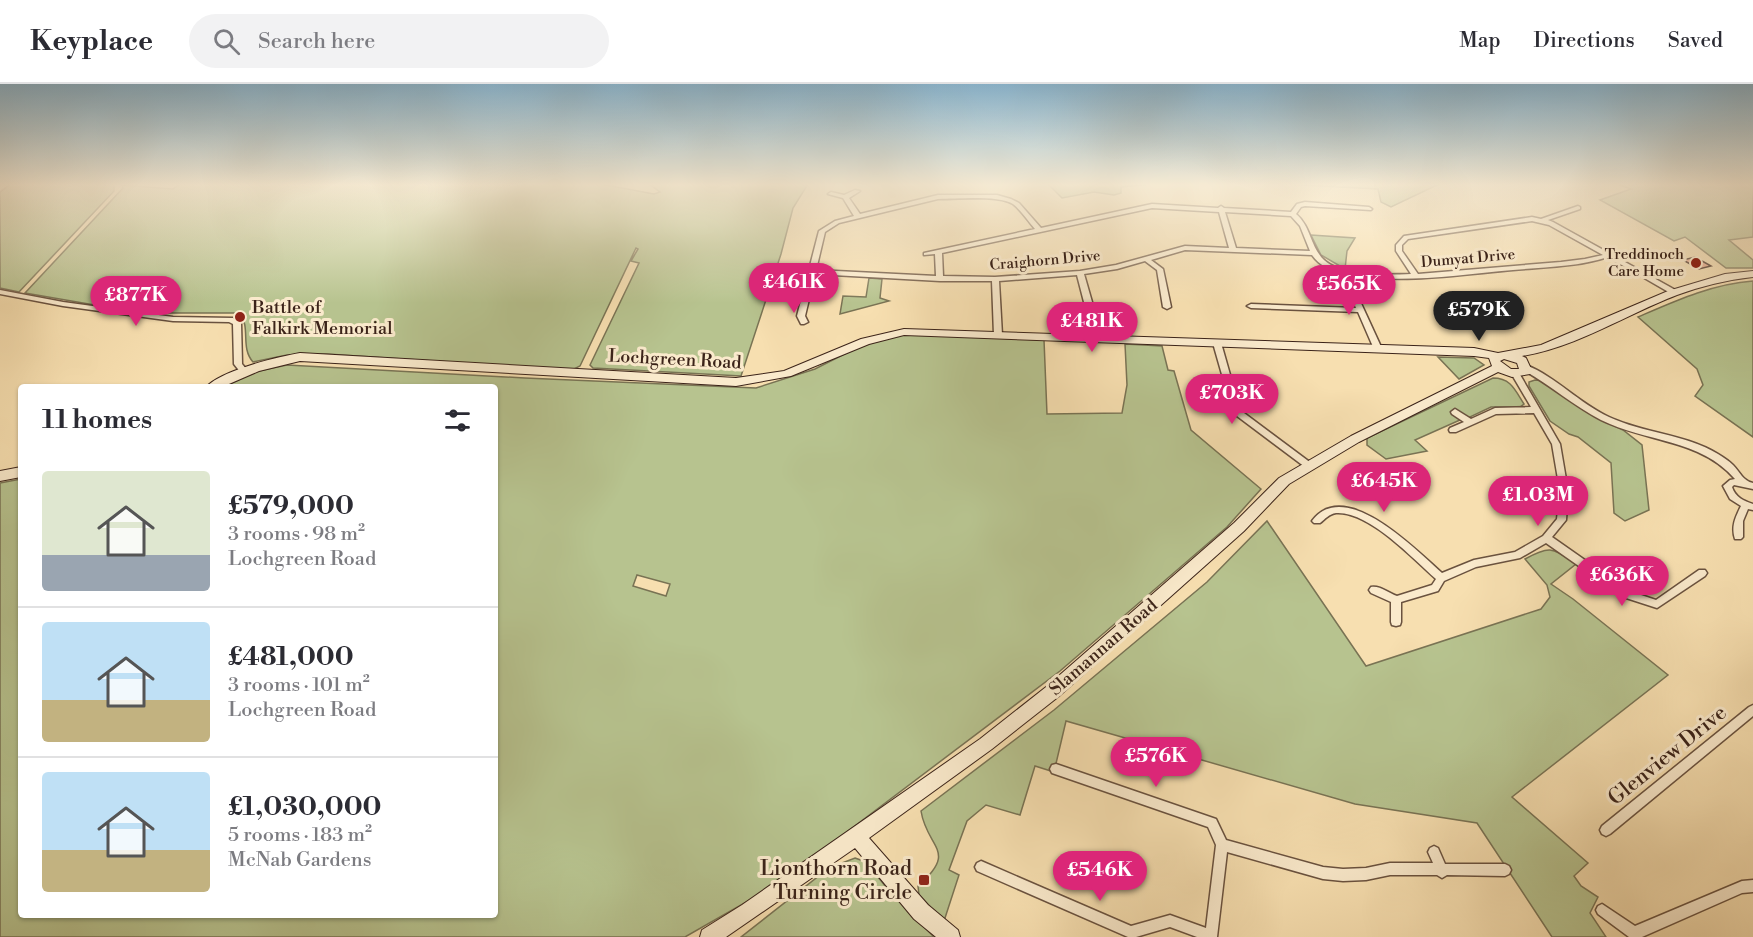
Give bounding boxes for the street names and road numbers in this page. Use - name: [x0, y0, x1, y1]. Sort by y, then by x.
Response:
- street label: Dumyat Drive: [1420, 245, 1516, 272]
- street label: Craighorn Drive: [989, 246, 1101, 275]
- street label: Lochgreen Road: [608, 345, 743, 375]
- street label: Slamannan Road: [1044, 593, 1163, 701]
- street label: Glenview Drive: [1603, 700, 1732, 811]

